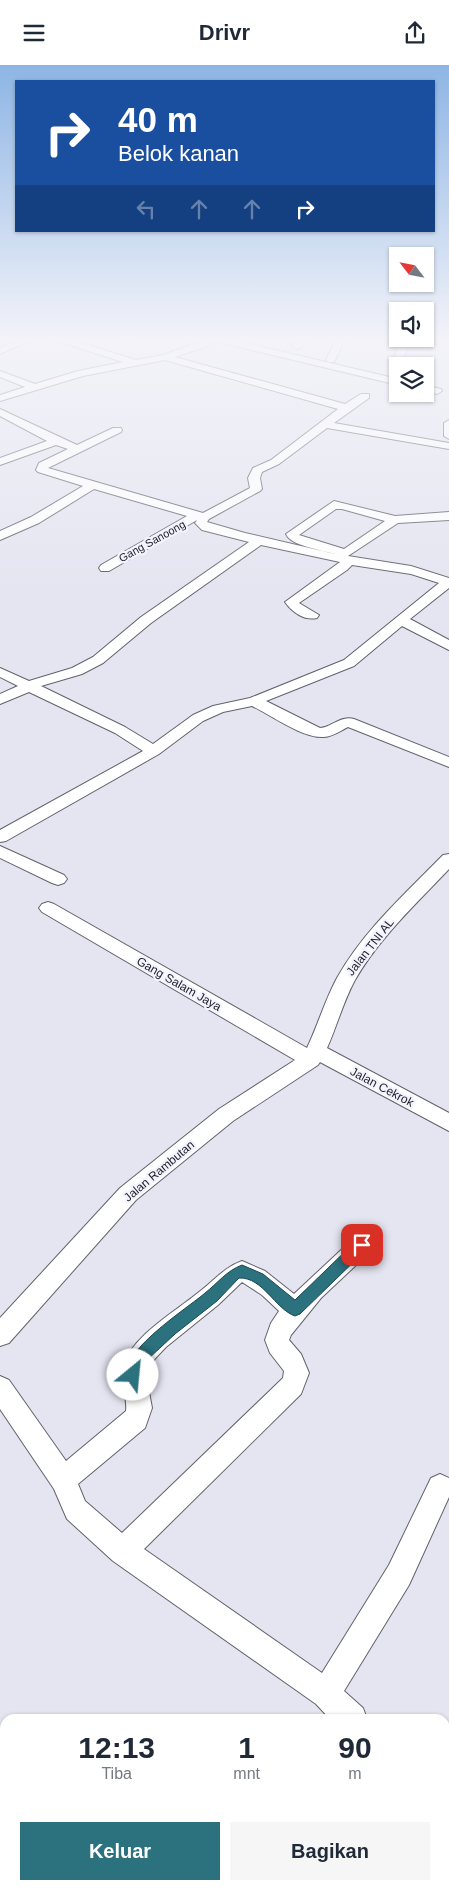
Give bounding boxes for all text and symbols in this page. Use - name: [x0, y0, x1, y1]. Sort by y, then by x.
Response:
- icon: menu: [20, 19, 48, 47]
- icon: share: [401, 19, 429, 47]
- text: Drivr: [199, 20, 250, 45]
- icon: right: [35, 100, 100, 165]
- text: 40 m: [118, 100, 198, 139]
- text: Belok kanan: [118, 141, 239, 166]
- icon: left: [132, 195, 160, 223]
- icon: ahead: [185, 195, 213, 223]
- icon: ahead: [238, 195, 266, 223]
- icon: right: [291, 195, 319, 223]
- north arrow: [389, 247, 434, 293]
- map controls: [389, 247, 434, 402]
- button: sound: [389, 302, 434, 347]
- button: layers: [389, 357, 434, 402]
- street label: Gang Sanoong: [117, 518, 187, 564]
- street label: Jalan TNI AL: [343, 915, 397, 978]
- street label: Gang Salam Jaya: [134, 954, 224, 1014]
- street label: Jalan Cekrok: [348, 1064, 417, 1110]
- street label: Jalan Rambutan: [121, 1138, 197, 1204]
- pin: [341, 1224, 383, 1266]
- icon: arrive: [348, 1231, 376, 1259]
- position arrow: [106, 1348, 158, 1400]
- text: 12:13: [78, 1731, 155, 1764]
- text: 1: [238, 1731, 255, 1764]
- text: 90: [338, 1731, 372, 1764]
- text: Tiba: [101, 1765, 132, 1782]
- text: mnt: [233, 1765, 260, 1782]
- text: m: [348, 1765, 362, 1782]
- button: Keluar: [20, 1822, 220, 1880]
- button: Bagikan: [230, 1822, 430, 1880]

